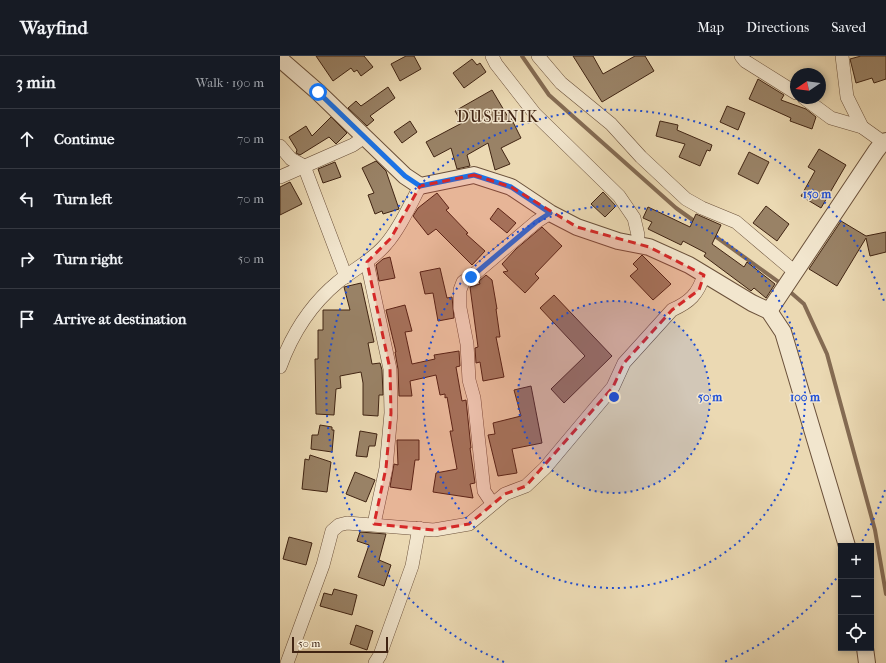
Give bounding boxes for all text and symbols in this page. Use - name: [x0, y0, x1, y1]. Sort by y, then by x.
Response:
- text: Wayfind: [20, 17, 88, 39]
- text: Map: [697, 19, 724, 36]
- text: Directions: [746, 19, 809, 36]
- text: Saved: [831, 19, 866, 36]
- north arrow: [790, 68, 826, 104]
- text: 3 min: [16, 72, 56, 92]
- text: Walk · 190 m: [195, 75, 264, 90]
- route start: [309, 83, 327, 101]
- district label: DUSHNIK: [457, 107, 540, 126]
- icon: ahead: [16, 128, 38, 150]
- text: Continue: [54, 130, 114, 148]
- text: 70 m: [237, 131, 264, 146]
- text: 150 m: [803, 187, 832, 201]
- icon: left: [16, 188, 38, 210]
- text: Turn left: [54, 190, 112, 208]
- text: 70 m: [237, 191, 264, 206]
- icon: right: [16, 248, 38, 270]
- text: Turn right: [54, 250, 123, 268]
- text: 50 m: [238, 251, 264, 266]
- route end: [462, 268, 480, 286]
- icon: arrive: [16, 308, 38, 330]
- text: Arrive at destination: [54, 310, 186, 328]
- centre of rings: [607, 390, 621, 404]
- text: 50 m: [698, 390, 723, 404]
- text: 100 m: [790, 390, 821, 404]
- map controls: [838, 543, 874, 651]
- button: +: [838, 543, 874, 579]
- button: −: [838, 579, 874, 615]
- button: locate: [838, 615, 874, 651]
- scale bar: [292, 635, 388, 654]
- text: 50 m: [298, 637, 320, 650]

